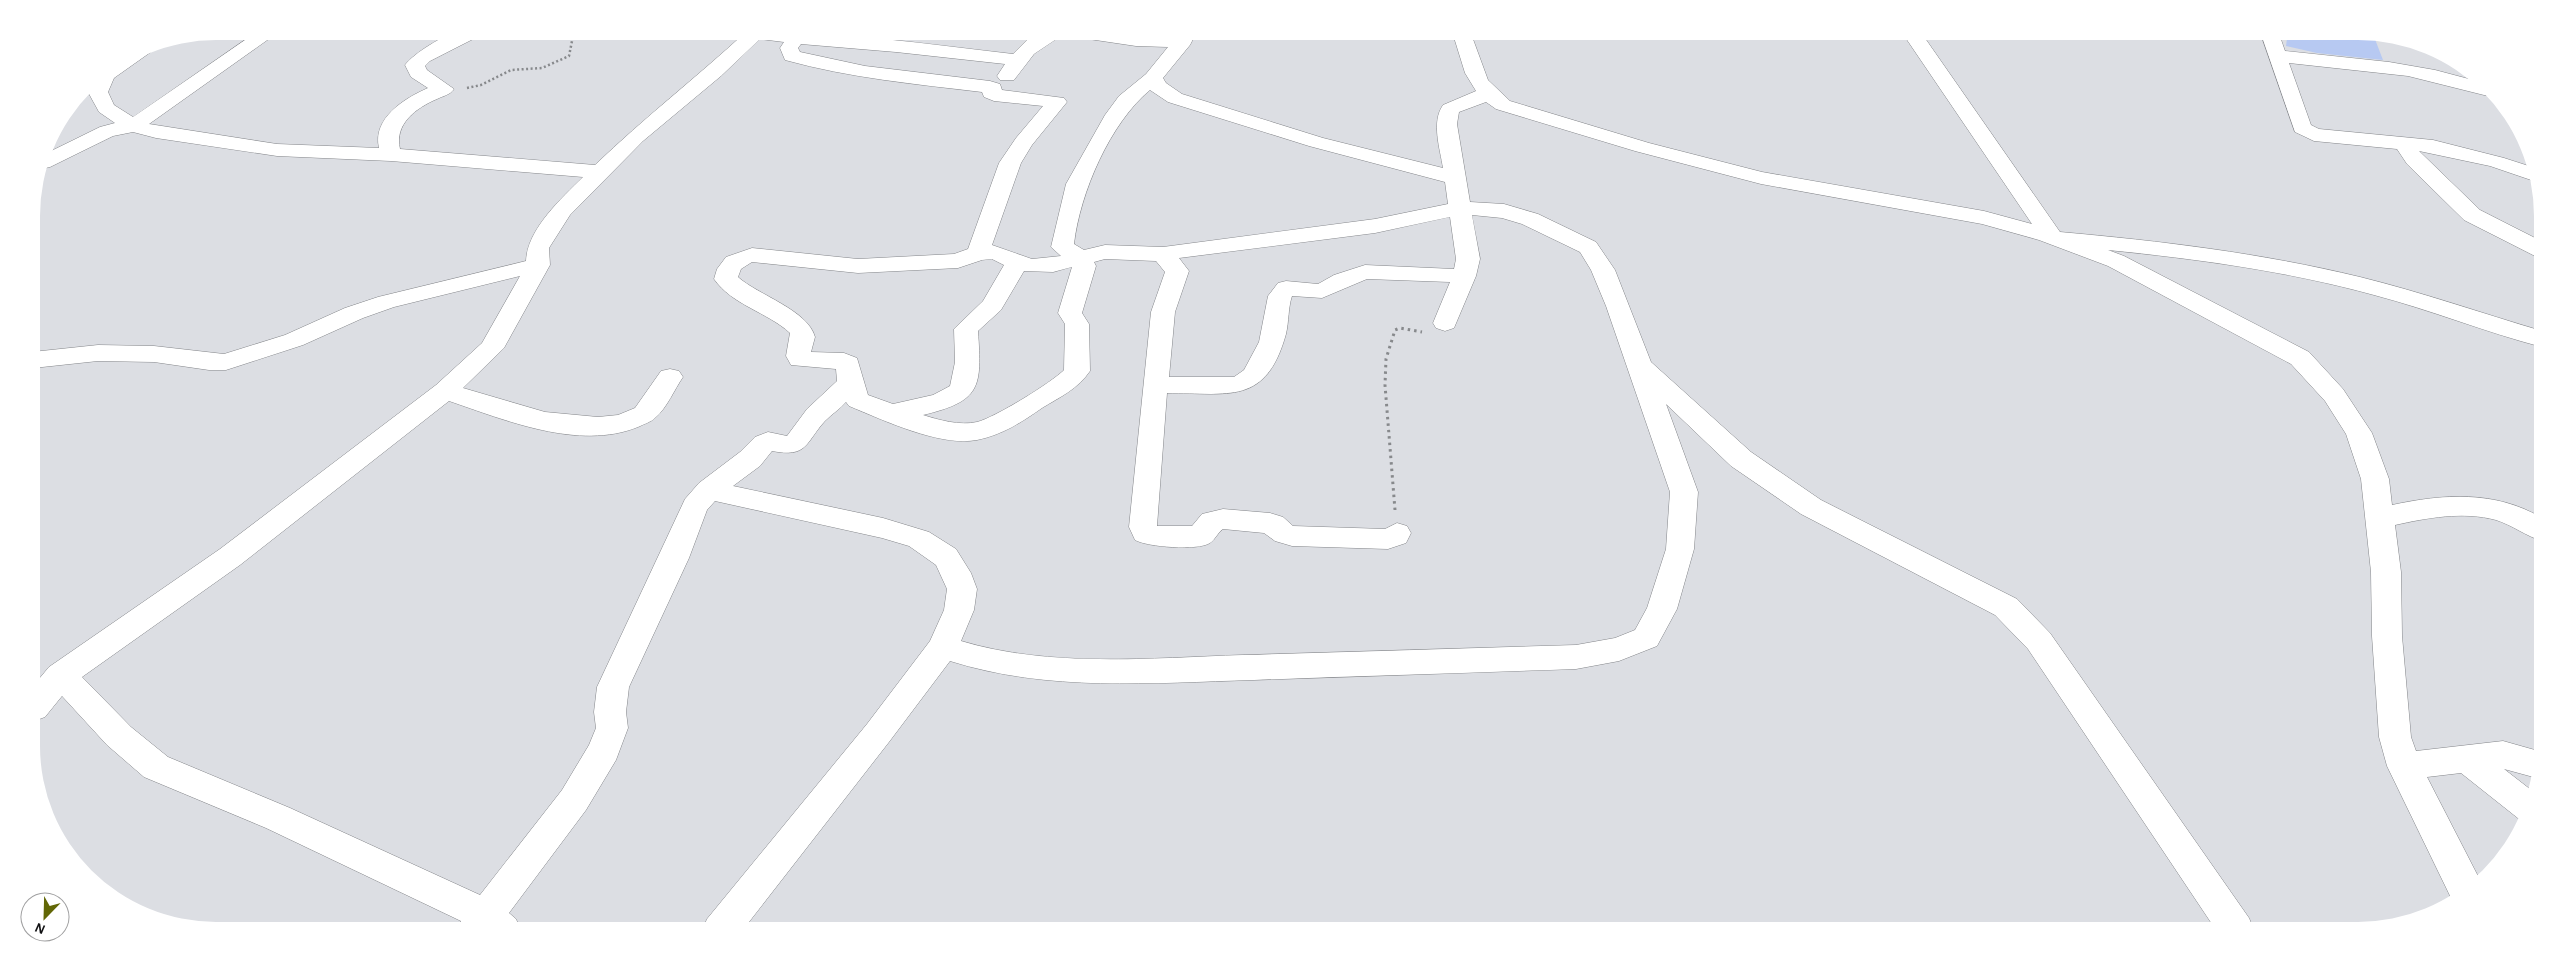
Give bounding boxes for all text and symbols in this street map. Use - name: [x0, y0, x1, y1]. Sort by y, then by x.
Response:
- north arrow: [20, 892, 70, 942]
- text: N: [33, 920, 48, 936]

